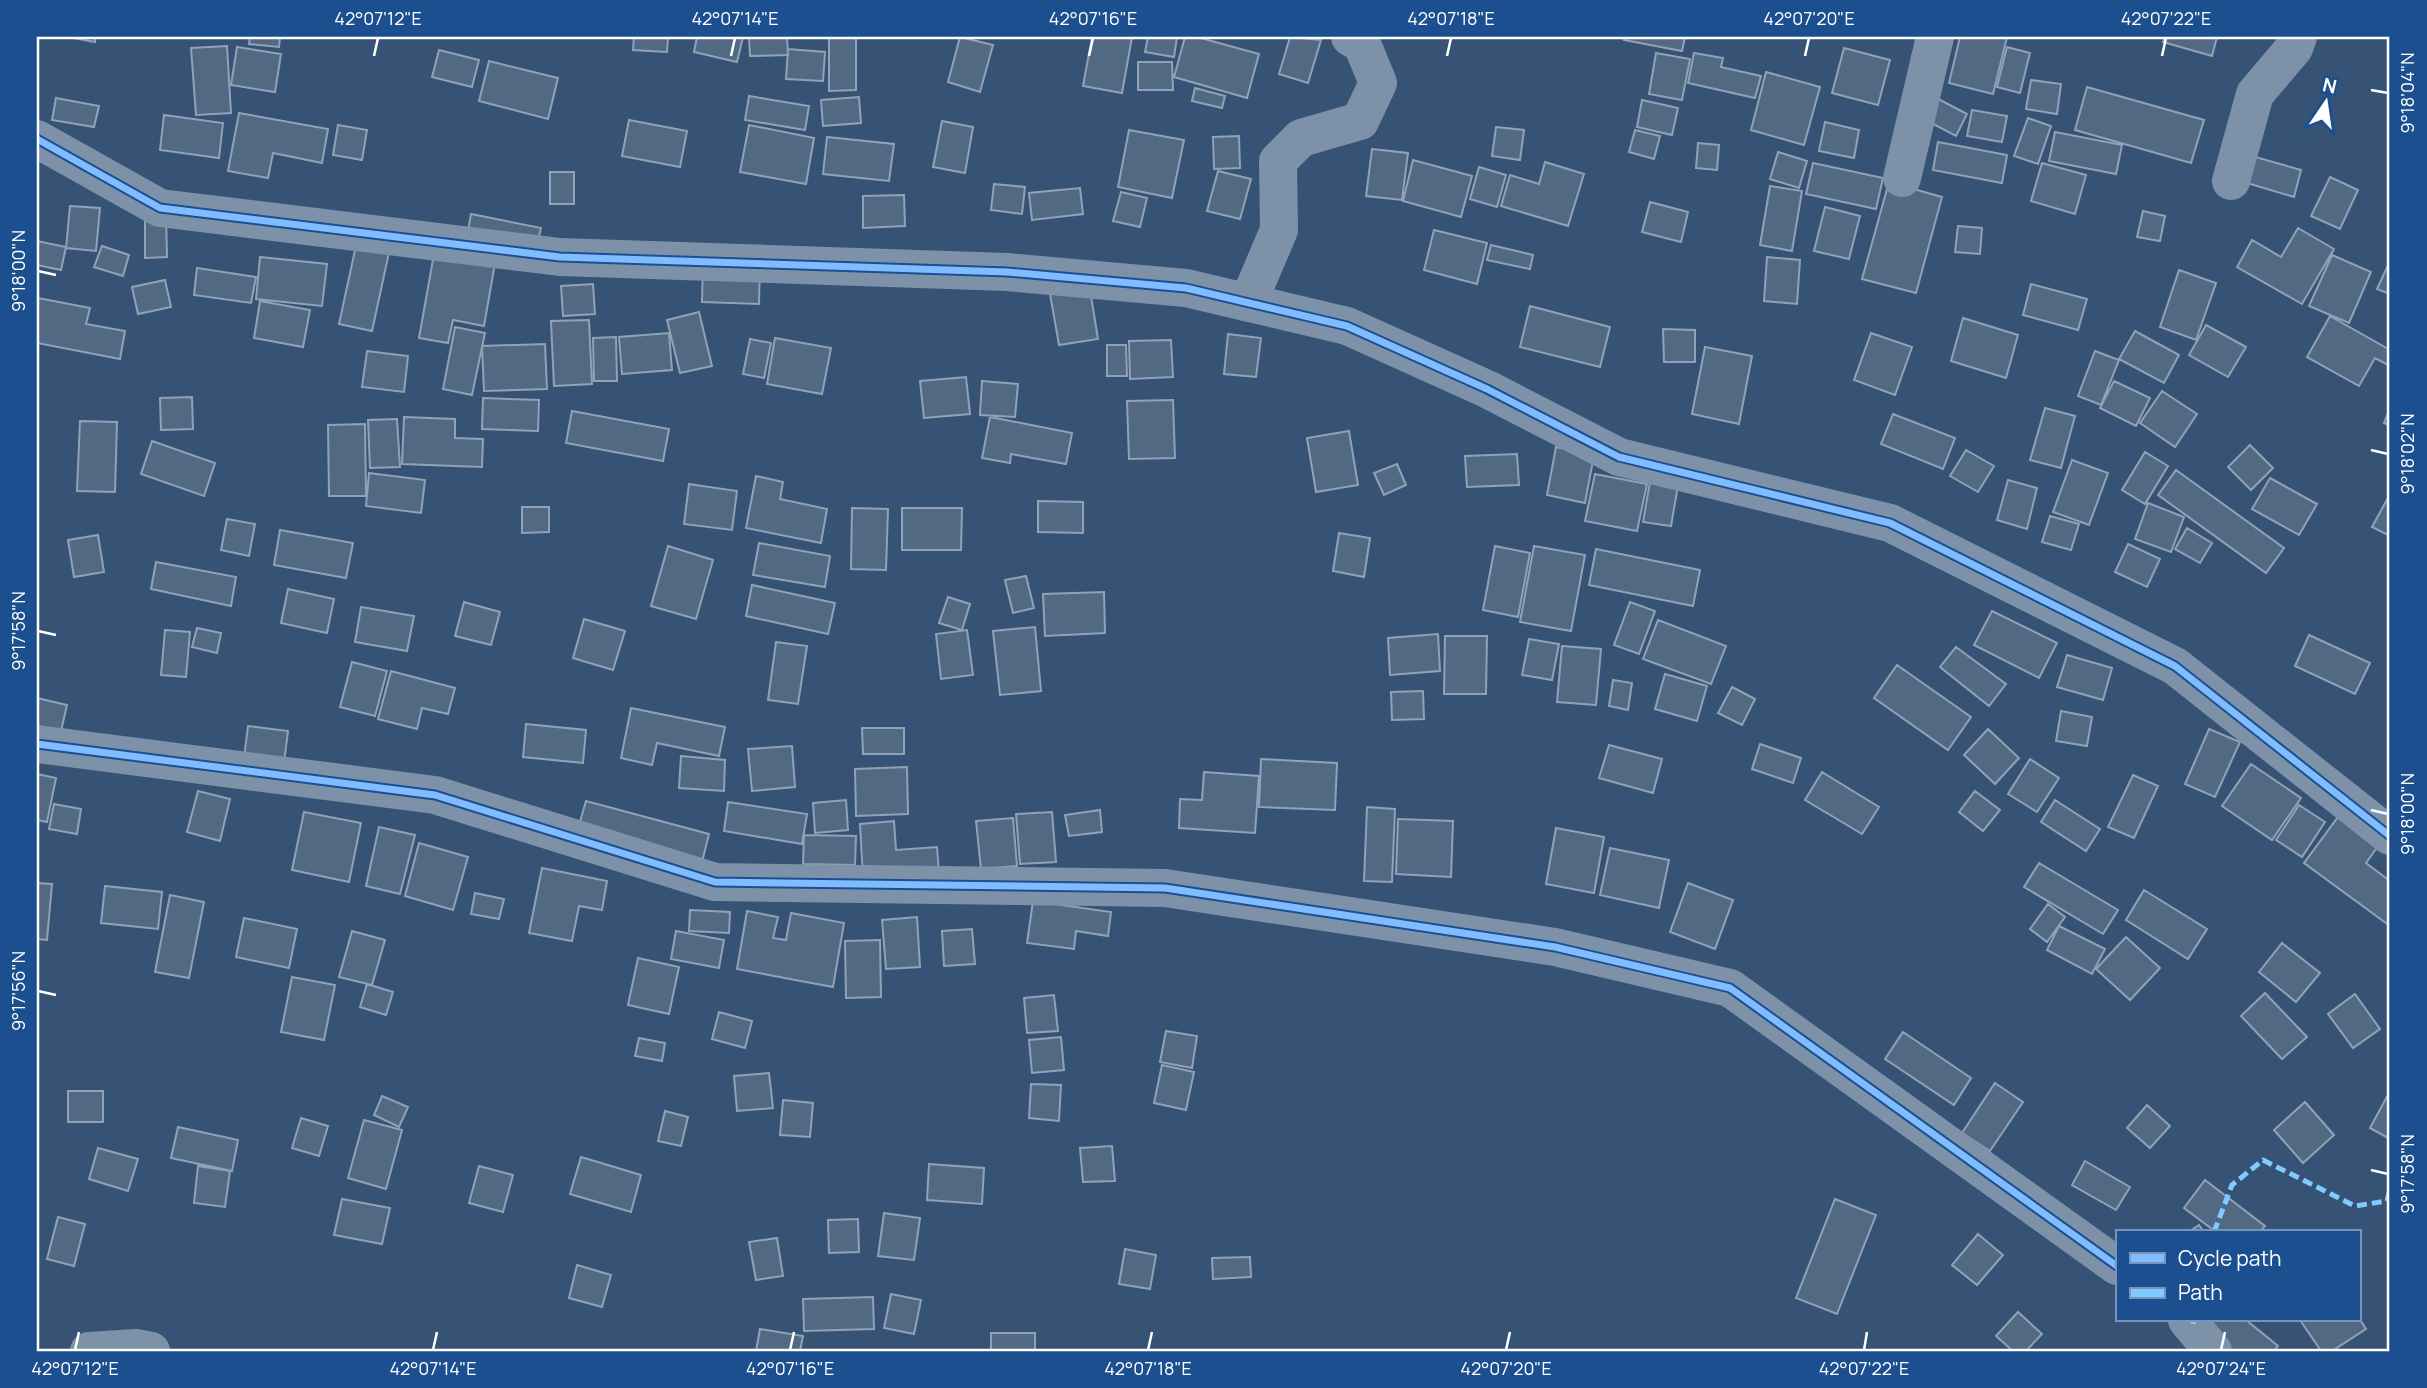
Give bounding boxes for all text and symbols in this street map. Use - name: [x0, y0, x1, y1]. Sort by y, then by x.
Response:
- text: 42°07'12"E: [334, 6, 422, 30]
- text: 42°07'14"E: [691, 6, 779, 30]
- text: 42°07'16"E: [1049, 6, 1137, 30]
- text: 42°07'18"E: [1407, 6, 1495, 30]
- text: 42°07'20"E: [1763, 6, 1855, 30]
- text: 42°07'22"E: [2121, 6, 2211, 30]
- text: 9°18'04"N: [2395, 52, 2419, 134]
- north arrow: [2290, 66, 2360, 136]
- text: N: [2320, 71, 2339, 100]
- text: 9°18'00"N: [6, 230, 30, 312]
- text: 9°18'02"N: [2395, 413, 2419, 495]
- text: 9°17'58"N: [6, 591, 30, 671]
- text: 9°18'00"N: [2395, 773, 2419, 855]
- text: 9°17'56"N: [6, 951, 30, 1031]
- text: 9°17'58"N: [2395, 1134, 2419, 1214]
- legend: [2116, 1230, 2360, 1322]
- text: Cycle path: [2178, 1244, 2281, 1272]
- text: Path: [2178, 1278, 2223, 1306]
- text: 42°07'12"E: [31, 1356, 119, 1380]
- text: 42°07'14"E: [389, 1356, 477, 1380]
- text: 42°07'16"E: [746, 1356, 834, 1380]
- text: 42°07'18"E: [1104, 1356, 1192, 1380]
- text: 42°07'20"E: [1460, 1356, 1552, 1380]
- text: 42°07'22"E: [1819, 1356, 1909, 1380]
- text: 42°07'24"E: [2176, 1356, 2266, 1380]

